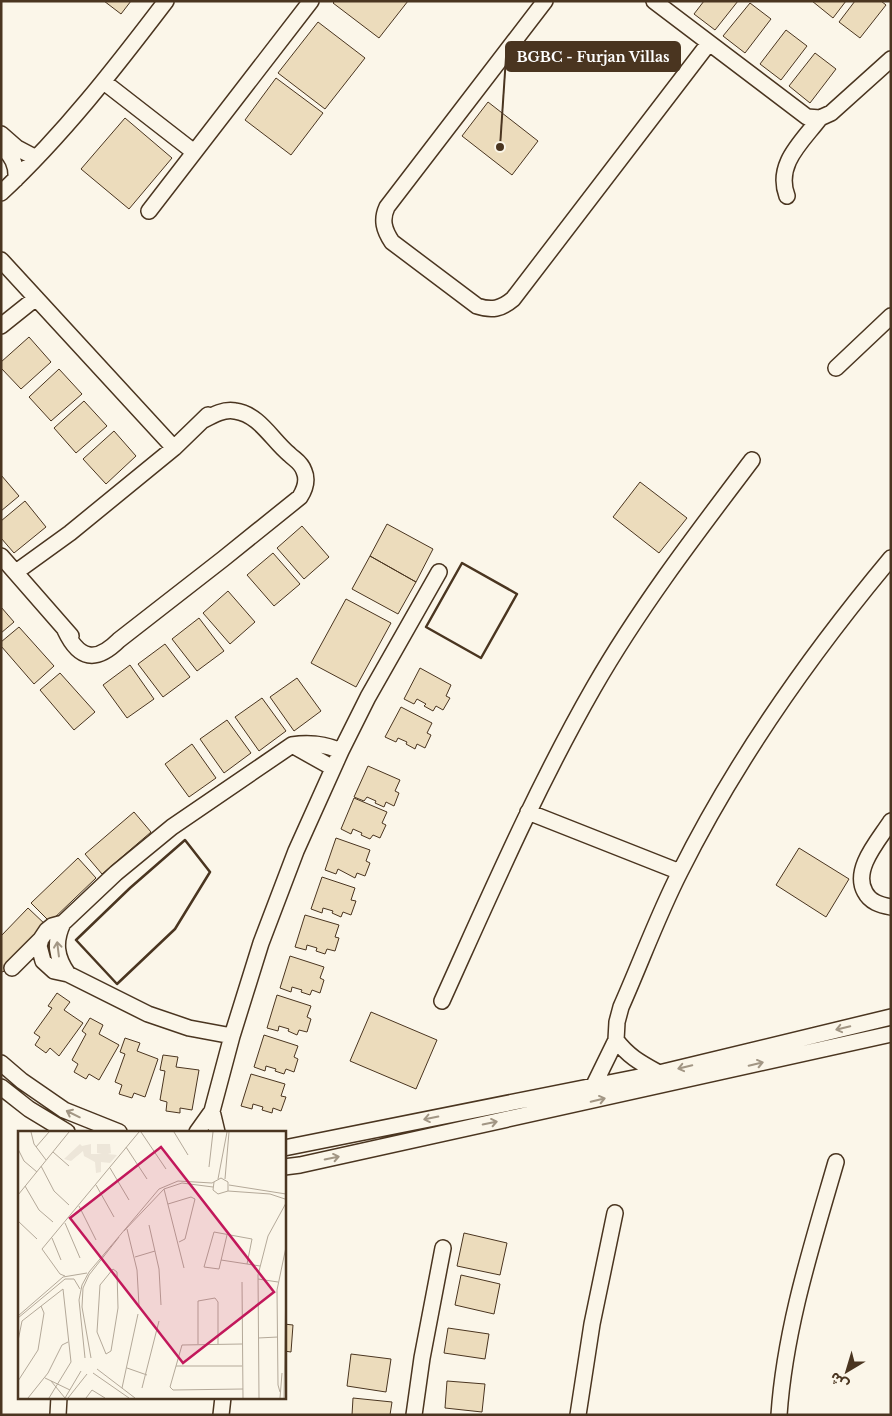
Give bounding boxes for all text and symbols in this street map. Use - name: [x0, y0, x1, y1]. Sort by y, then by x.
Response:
- callout: BGBC - Furjan Villas: [506, 42, 680, 71]
- text: BGBC - Furjan Villas: [516, 48, 670, 66]
- one-way arrow: [53, 942, 63, 958]
- one-way arrow: [836, 1024, 852, 1033]
- one-way arrow: [748, 1059, 764, 1069]
- one-way arrow: [678, 1063, 694, 1072]
- one-way arrow: [589, 1095, 605, 1104]
- one-way arrow: [66, 1109, 81, 1119]
- one-way arrow: [424, 1114, 440, 1123]
- one-way arrow: [482, 1118, 498, 1128]
- inset map: [18, 1131, 285, 1398]
- one-way arrow: [323, 1153, 339, 1162]
- north arrow: [822, 1346, 872, 1396]
- text: ش: [826, 1368, 852, 1394]

